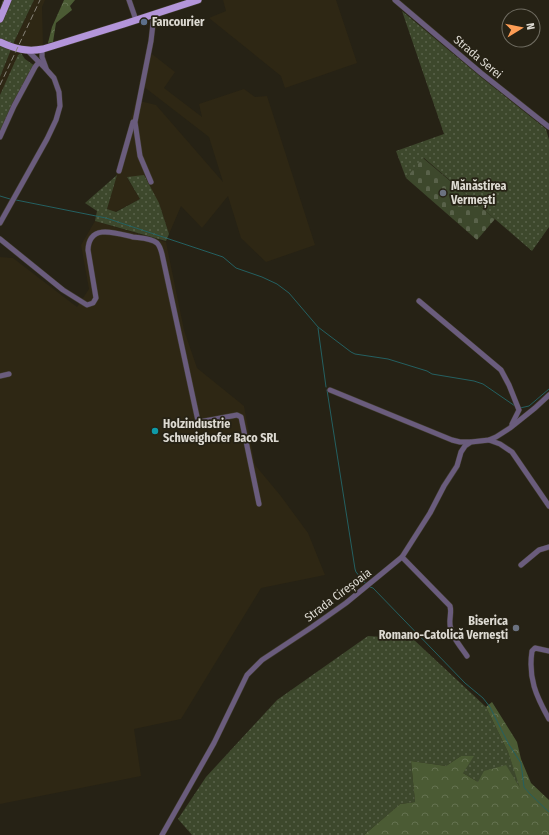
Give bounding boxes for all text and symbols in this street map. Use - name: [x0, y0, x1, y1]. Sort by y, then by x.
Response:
- north arrow: [501, 8, 541, 48]
- place label: Fancourier: [152, 15, 205, 29]
- marker: Fancourier: [139, 17, 149, 27]
- text: N: [523, 22, 537, 31]
- street label: Strada Serei: [451, 33, 505, 81]
- place label: Mănăstirea Vermești: [450, 178, 506, 208]
- marker: Mănăstirea Vermești: [438, 188, 448, 198]
- place label: Holzindustrie Schweighofer Baco SRL: [163, 417, 279, 445]
- marker: Holzindustrie Schweighofer Baco SRL: [150, 426, 160, 436]
- street label: Strada Cireșoaia: [302, 565, 375, 625]
- place label: Biserica Romano-Catolică Vernești: [379, 614, 508, 643]
- marker: Biserica Romano-Catolică Vernești: [511, 623, 521, 633]

